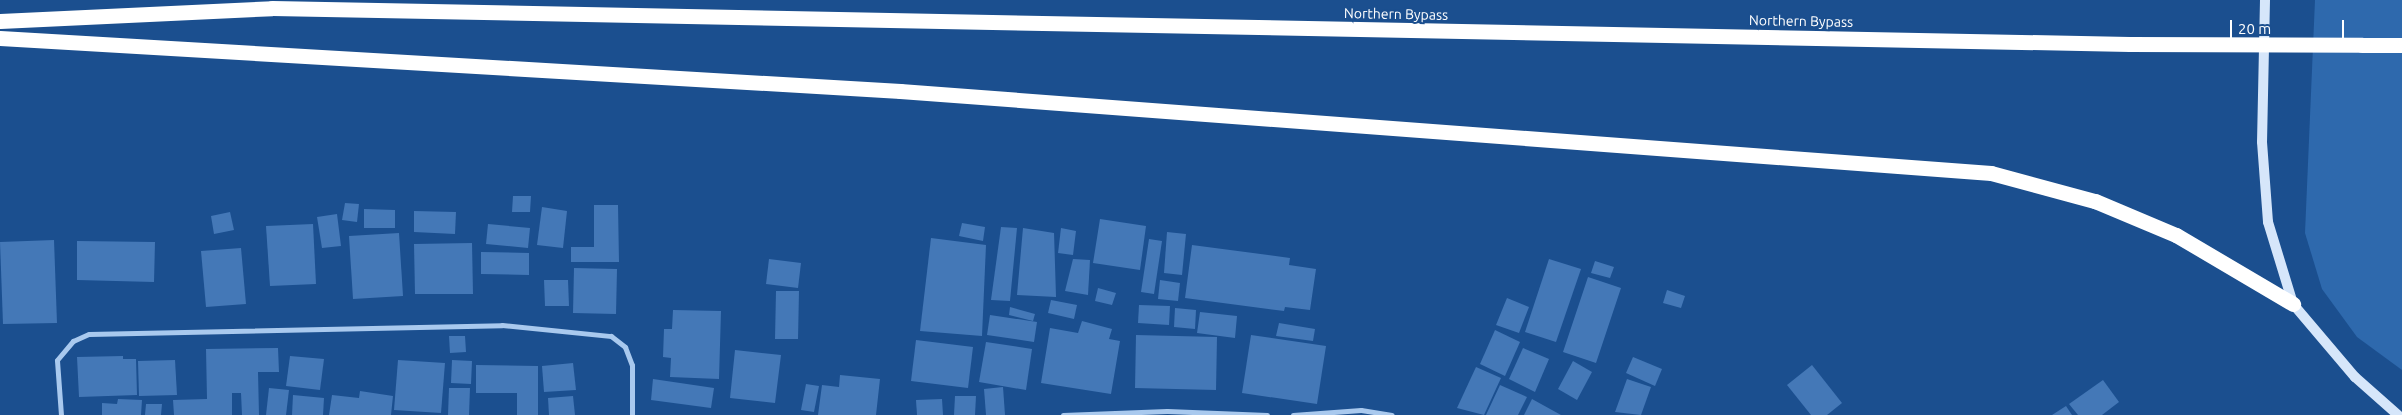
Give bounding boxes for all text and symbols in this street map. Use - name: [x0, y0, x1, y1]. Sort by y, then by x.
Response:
- street label: Northern Bypass: [1344, 5, 1448, 23]
- scale bar: [2232, 10, 2346, 42]
- street label: Northern Bypass: [1749, 12, 1853, 30]
- text: 20 m: [2238, 20, 2271, 37]

